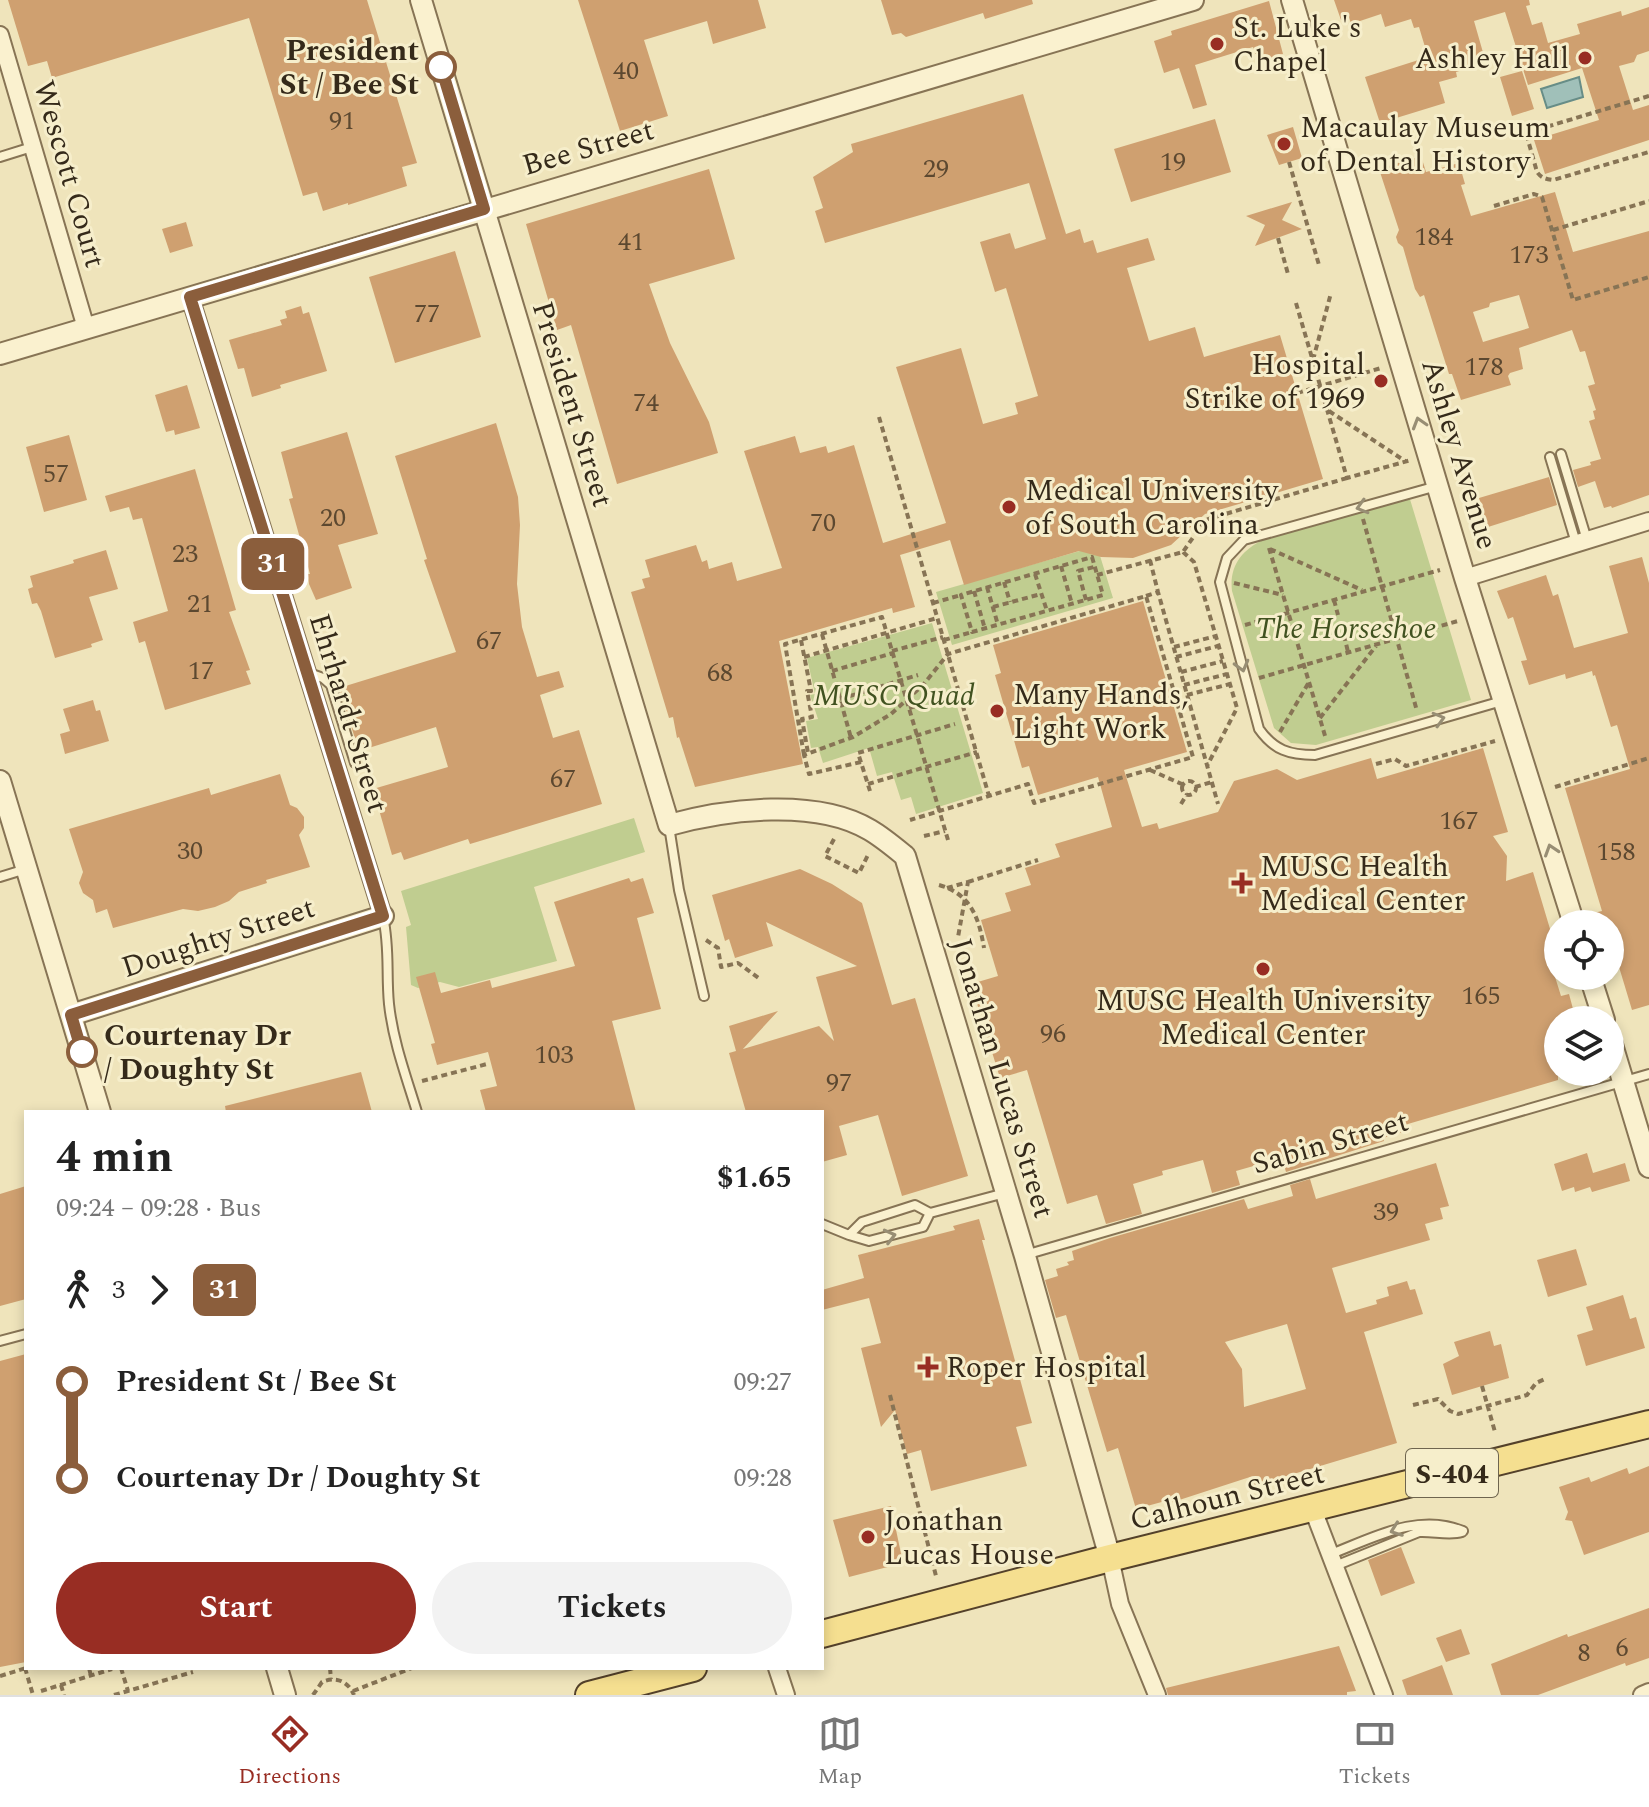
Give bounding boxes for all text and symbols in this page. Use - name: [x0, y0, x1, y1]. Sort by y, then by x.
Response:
- place label: St. Luke's Chapel: [1233, 5, 1362, 85]
- place label: President St / Bee St: [280, 28, 419, 108]
- marker: St. Luke's Chapel: [1208, 35, 1226, 53]
- place label: Ashley Hall: [1415, 36, 1569, 82]
- marker: Ashley Hall: [1576, 49, 1594, 67]
- house number: 40: [613, 51, 639, 91]
- marker: President St / Bee St: [426, 52, 456, 82]
- street label: Wescott Court: [20, 75, 118, 273]
- house number: 91: [329, 101, 355, 141]
- place label: Macaulay Museum of Dental History: [1300, 105, 1550, 185]
- street label: Bee Street: [517, 107, 660, 189]
- marker: Macaulay Museum of Dental History: [1275, 135, 1293, 153]
- house number: 19: [1160, 142, 1186, 182]
- house number: 29: [923, 149, 949, 189]
- house number: 184: [1414, 217, 1454, 257]
- house number: 41: [618, 222, 644, 262]
- house number: 173: [1509, 235, 1549, 275]
- house number: 77: [414, 294, 440, 334]
- street label: President Street: [519, 296, 625, 513]
- place label: Hospital Strike of 1969: [1184, 342, 1365, 422]
- house number: 178: [1464, 347, 1504, 387]
- street label: Ashley Avenue: [1408, 353, 1510, 555]
- marker: Hospital Strike of 1969: [1372, 372, 1390, 390]
- house number: 74: [633, 383, 659, 423]
- one-way arrow: [1412, 417, 1428, 431]
- house number: 57: [43, 454, 69, 494]
- place label: Medical University of South Carolina: [1025, 468, 1280, 548]
- house number: 20: [320, 498, 346, 538]
- marker: Medical University of South Carolina: [1000, 498, 1018, 516]
- one-way arrow: [1356, 498, 1370, 514]
- house number: 70: [810, 503, 836, 543]
- house number: 23: [172, 534, 198, 574]
- line badge: 31: [237, 538, 309, 590]
- text: 31: [257, 542, 289, 585]
- house number: 21: [187, 584, 213, 624]
- park label: The Horseshoe: [1255, 606, 1437, 652]
- street label: Ehrhardt Street: [296, 608, 400, 819]
- house number: 67: [476, 621, 502, 661]
- house number: 17: [188, 651, 214, 691]
- house number: 68: [707, 653, 733, 693]
- one-way arrow: [1233, 659, 1250, 673]
- place label: Many Hands, Light Work: [1013, 672, 1189, 752]
- park label: MUSC Quad: [813, 673, 975, 719]
- marker: Many Hands, Light Work: [988, 702, 1006, 720]
- one-way arrow: [1432, 712, 1446, 728]
- house number: 67: [550, 759, 576, 799]
- house number: 167: [1439, 801, 1479, 841]
- house number: 30: [177, 831, 203, 871]
- house number: 158: [1596, 832, 1636, 872]
- one-way arrow: [1544, 843, 1560, 857]
- place label: MUSC Health Medical Center: [1260, 844, 1466, 924]
- marker: MUSC Health Medical Center: [1231, 872, 1253, 894]
- street label: Doughty Street: [116, 885, 321, 991]
- map controls: [1544, 910, 1624, 1086]
- button: locate: [1544, 910, 1624, 990]
- street label: Jonathan Lucas Street: [938, 932, 1067, 1224]
- marker: MUSC Health University Medical Center: [1254, 960, 1272, 978]
- house number: 165: [1461, 976, 1501, 1016]
- place label: MUSC Health University Medical Center: [1096, 978, 1432, 1058]
- button: layers: [1544, 1006, 1624, 1086]
- place label: Courtenay Dr / Doughty St: [104, 1013, 291, 1093]
- house number: 96: [1040, 1014, 1066, 1054]
- house number: 103: [534, 1035, 574, 1075]
- marker: Courtenay Dr / Doughty St: [67, 1037, 97, 1067]
- house number: 97: [826, 1063, 852, 1103]
- street label: Sabin Street: [1247, 1099, 1414, 1187]
- text: 4 min: [56, 1124, 173, 1191]
- text: $1.65: [717, 1155, 792, 1201]
- text: 09:24 – 09:28 · Bus: [56, 1188, 261, 1228]
- house number: 39: [1373, 1192, 1399, 1232]
- one-way arrow: [882, 1228, 896, 1245]
- icon: walk: [56, 1268, 100, 1312]
- icon: forward: [137, 1268, 181, 1312]
- text: 31: [209, 1268, 240, 1311]
- text: 3: [112, 1270, 125, 1310]
- place label: Roper Hospital: [946, 1345, 1147, 1391]
- marker: Roper Hospital: [917, 1356, 939, 1378]
- text: President St / Bee St: [116, 1359, 397, 1405]
- text: 09:27: [733, 1362, 792, 1402]
- road number: S-404: [1406, 1449, 1498, 1497]
- street label: Calhoun Street: [1125, 1451, 1329, 1543]
- text: Courtenay Dr / Doughty St: [116, 1455, 480, 1501]
- text: 09:28: [733, 1458, 792, 1498]
- place label: Jonathan Lucas House: [884, 1498, 1054, 1578]
- one-way arrow: [1389, 1520, 1403, 1537]
- marker: Jonathan Lucas House: [859, 1528, 877, 1546]
- button: Start: [56, 1562, 416, 1654]
- button: Tickets: [432, 1562, 792, 1654]
- house number: 6: [1615, 1628, 1629, 1668]
- house number: 8: [1577, 1633, 1591, 1673]
- tab: Directions: [238, 1712, 341, 1793]
- tab: Map: [818, 1712, 862, 1793]
- tab: Tickets: [1339, 1712, 1411, 1793]

